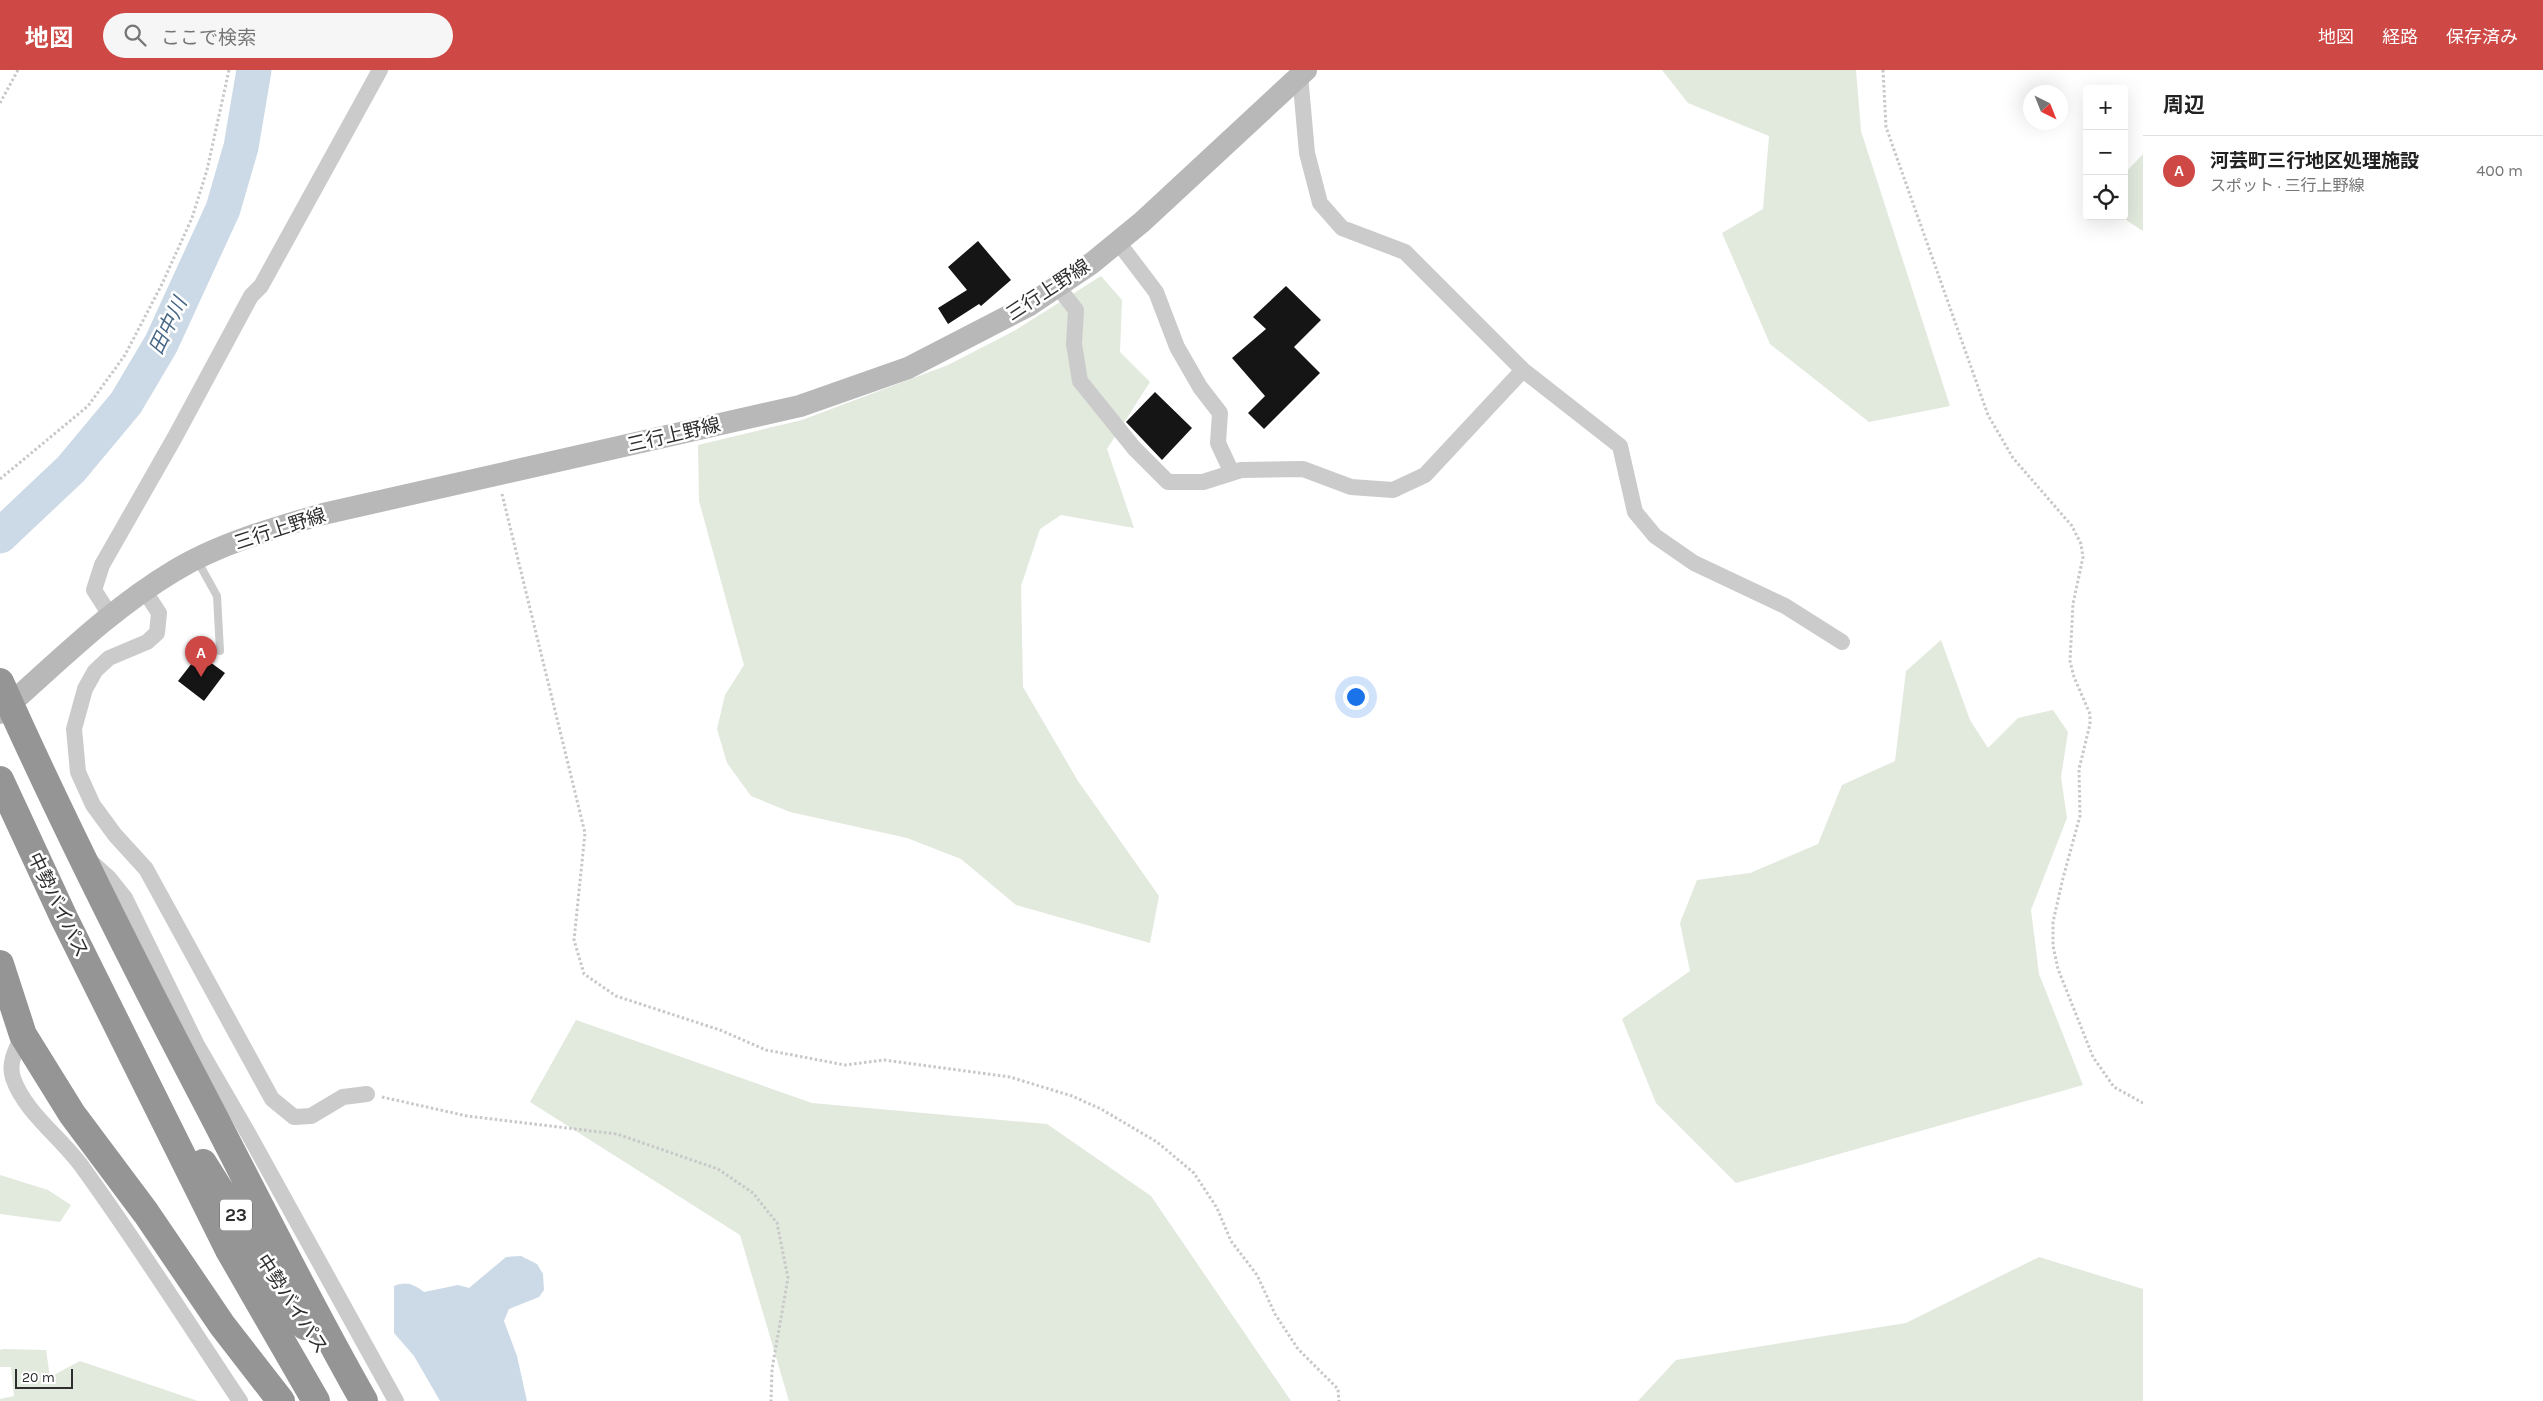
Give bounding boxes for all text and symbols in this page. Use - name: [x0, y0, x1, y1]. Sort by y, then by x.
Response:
- search box: [103, 13, 453, 58]
- icon: search: [121, 21, 149, 49]
- text: 地図: [25, 24, 73, 52]
- text: 地図: [2318, 26, 2354, 48]
- text: 経路: [2382, 26, 2418, 48]
- text: 保存済み: [2446, 26, 2518, 48]
- text: ここで検索: [161, 27, 256, 49]
- north arrow: [2023, 85, 2068, 130]
- map controls: [2083, 85, 2128, 220]
- button: +: [2083, 85, 2128, 130]
- text: 周辺: [2163, 93, 2205, 117]
- button: −: [2083, 130, 2128, 175]
- text: 河芸町三行地区処理施設: [2210, 150, 2419, 172]
- text: A: [2174, 161, 2184, 180]
- text: 400 m: [2476, 161, 2523, 180]
- button: locate: [2083, 175, 2128, 220]
- text: スポット · 三行上野線: [2210, 176, 2364, 195]
- street label: 三行上野線: [1002, 255, 1094, 325]
- water label: 田中川: [145, 292, 192, 358]
- street label: 三行上野線: [625, 414, 723, 456]
- street label: 三行上野線: [231, 504, 329, 554]
- pin: A: [185, 636, 217, 677]
- your location: [1343, 684, 1369, 710]
- street label: 中勢バイパス: [23, 849, 93, 961]
- road number: 23: [220, 1200, 252, 1230]
- street label: 中勢バイパス: [252, 1250, 332, 1358]
- scale bar: [15, 1366, 72, 1389]
- text: 20 m: [22, 1369, 55, 1386]

